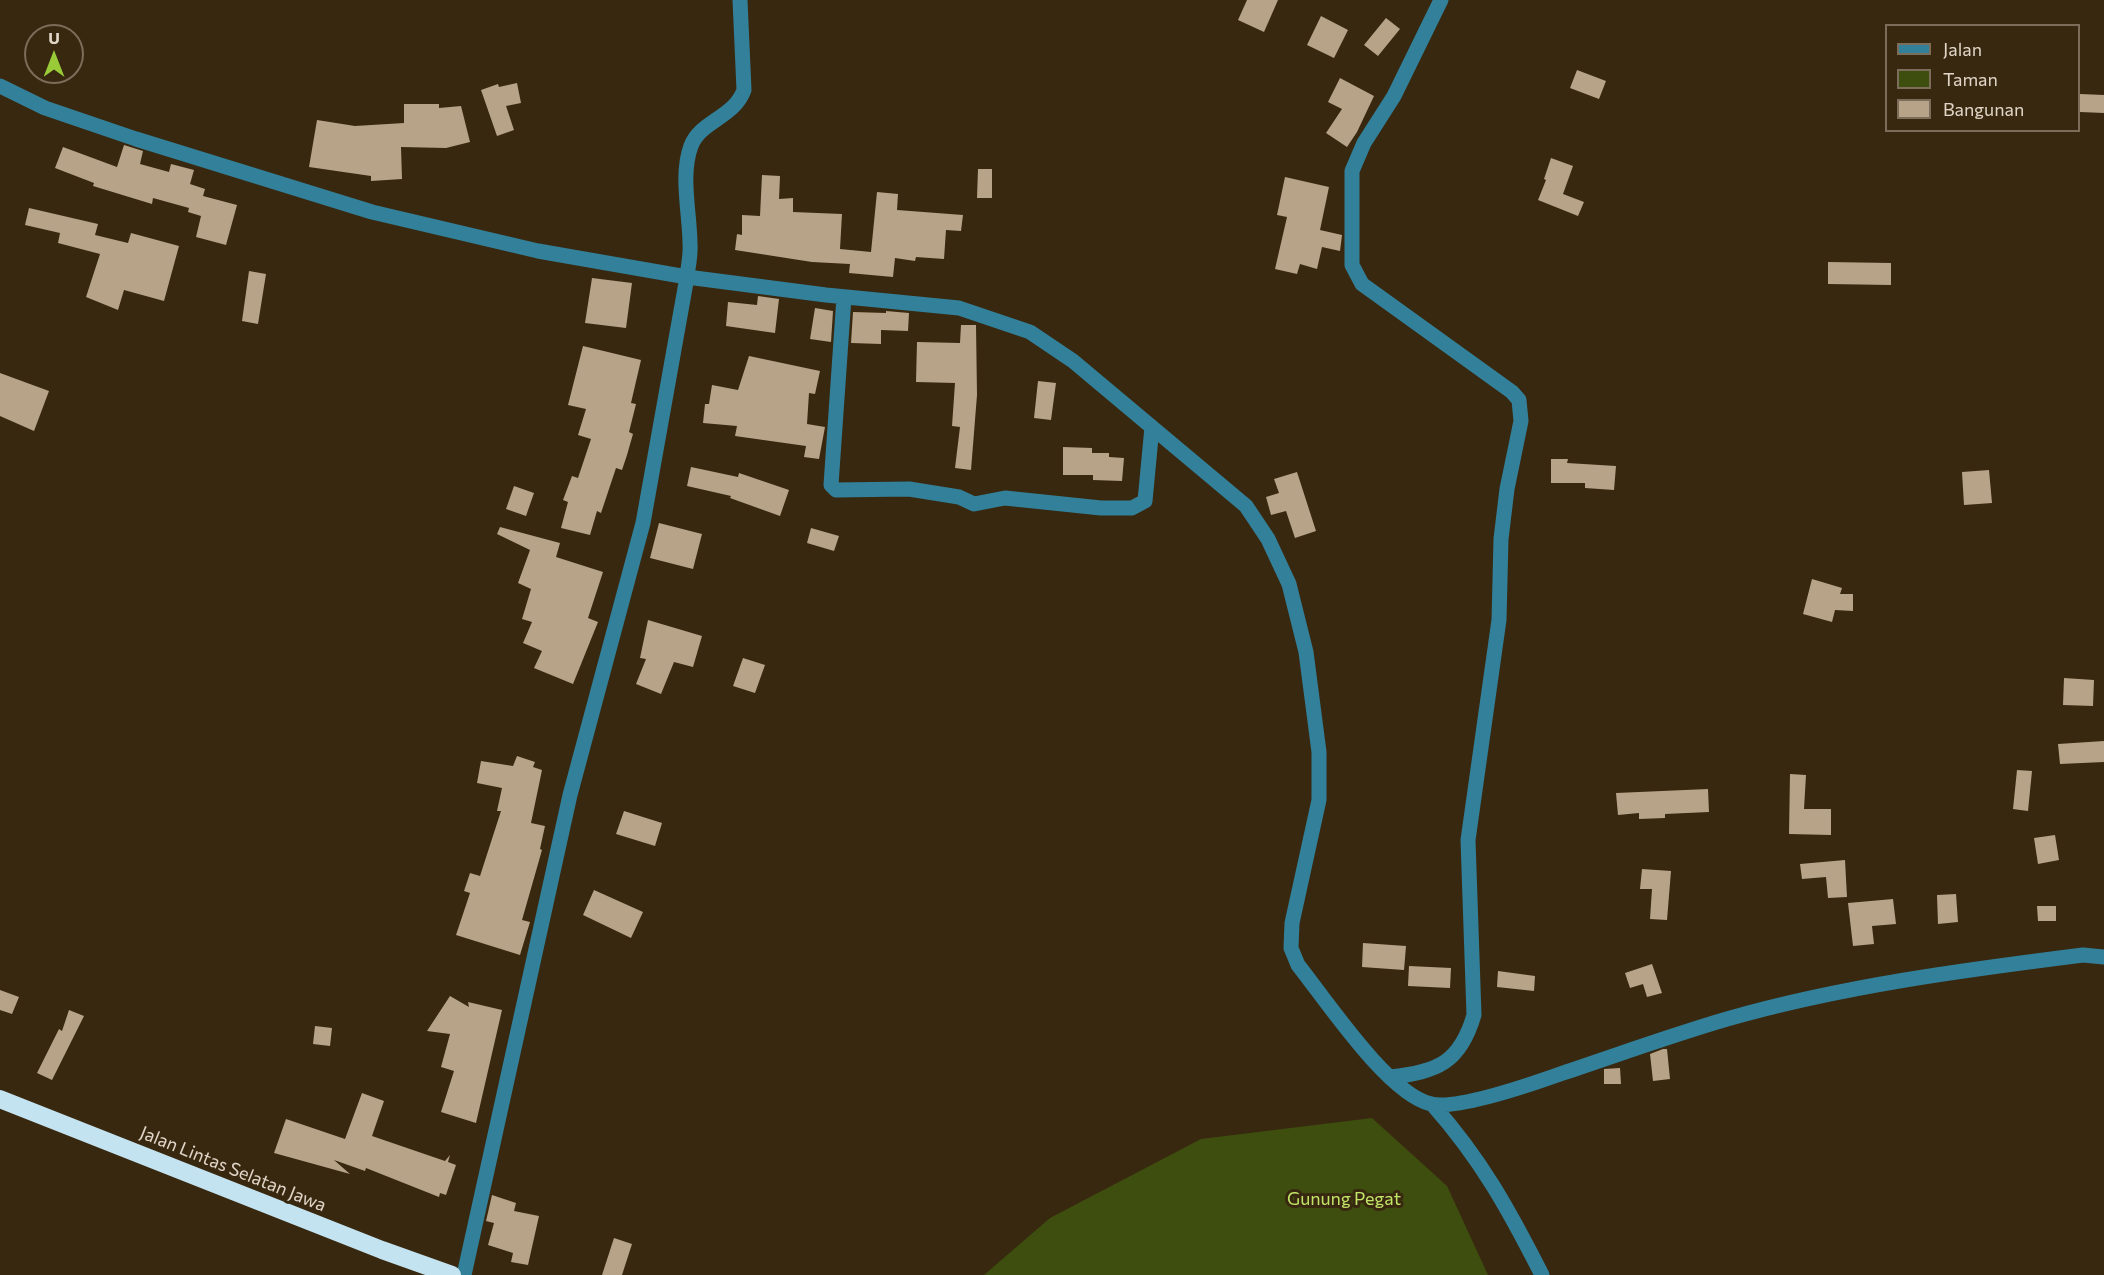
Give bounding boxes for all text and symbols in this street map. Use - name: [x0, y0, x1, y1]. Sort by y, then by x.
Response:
- north arrow: [24, 24, 84, 84]
- legend: [1885, 24, 2080, 132]
- text: U: [48, 28, 60, 47]
- text: Jalan: [1943, 38, 1982, 60]
- text: Taman: [1943, 68, 1998, 90]
- text: Bangunan: [1943, 98, 2024, 120]
- street label: Jalan Lintas Selatan Jawa: [137, 1122, 329, 1216]
- park label: Gunung Pegat: [1287, 1188, 1401, 1210]

